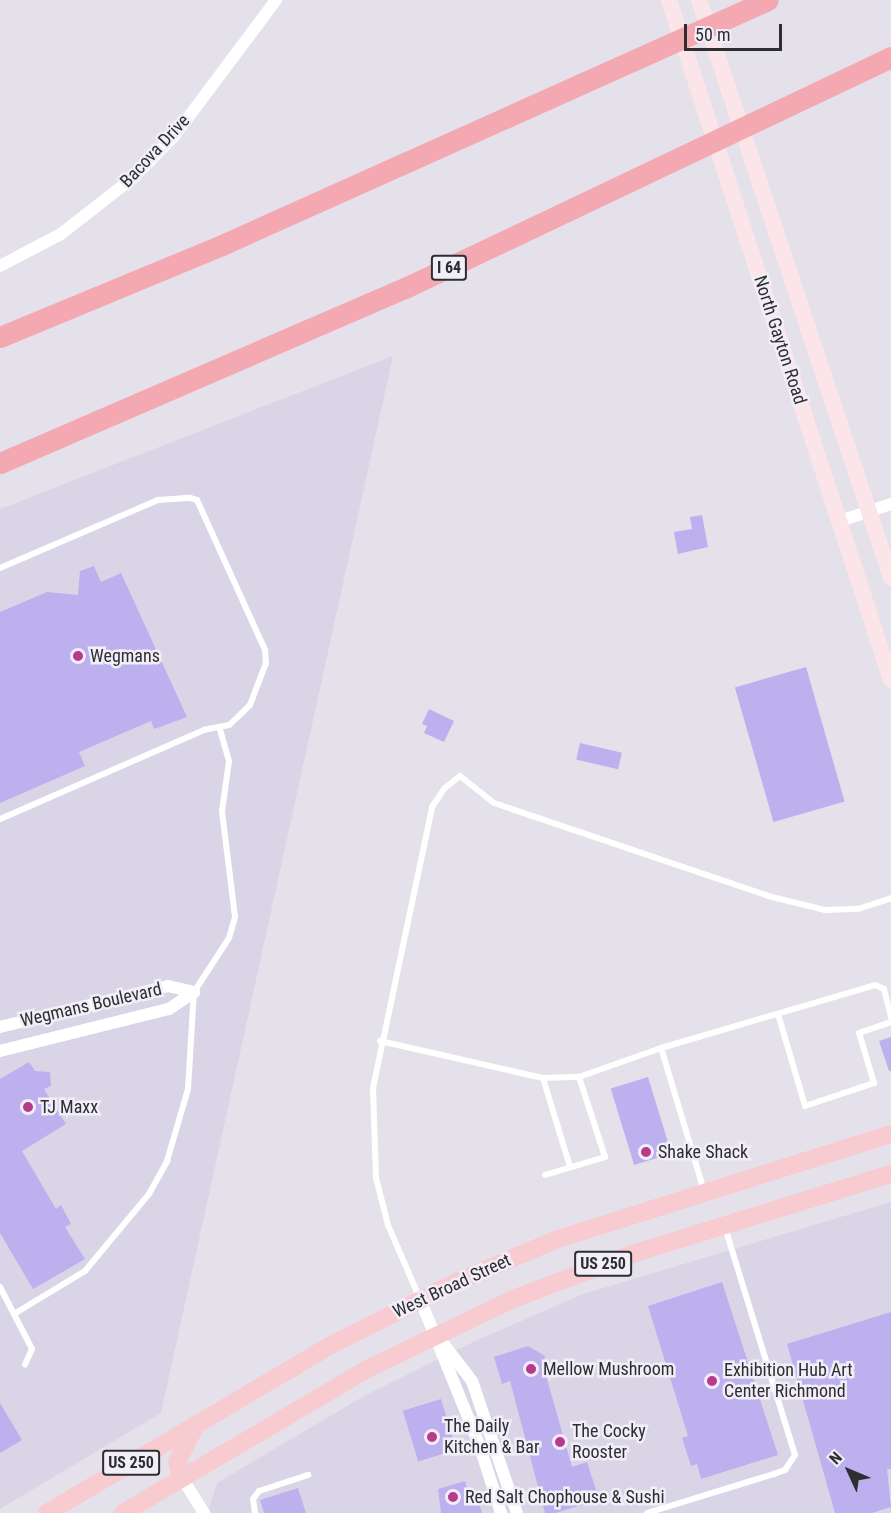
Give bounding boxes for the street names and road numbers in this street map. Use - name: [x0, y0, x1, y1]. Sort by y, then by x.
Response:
- street label: Bacova Drive: [116, 110, 194, 192]
- road number: I 64: [430, 255, 468, 281]
- street label: North Gayton Road: [749, 273, 811, 407]
- street label: Wegmans Boulevard: [18, 978, 164, 1032]
- street label: West Broad Street: [390, 1249, 514, 1323]
- road number: US 250: [573, 1251, 633, 1277]
- road number: US 250: [101, 1450, 161, 1476]

